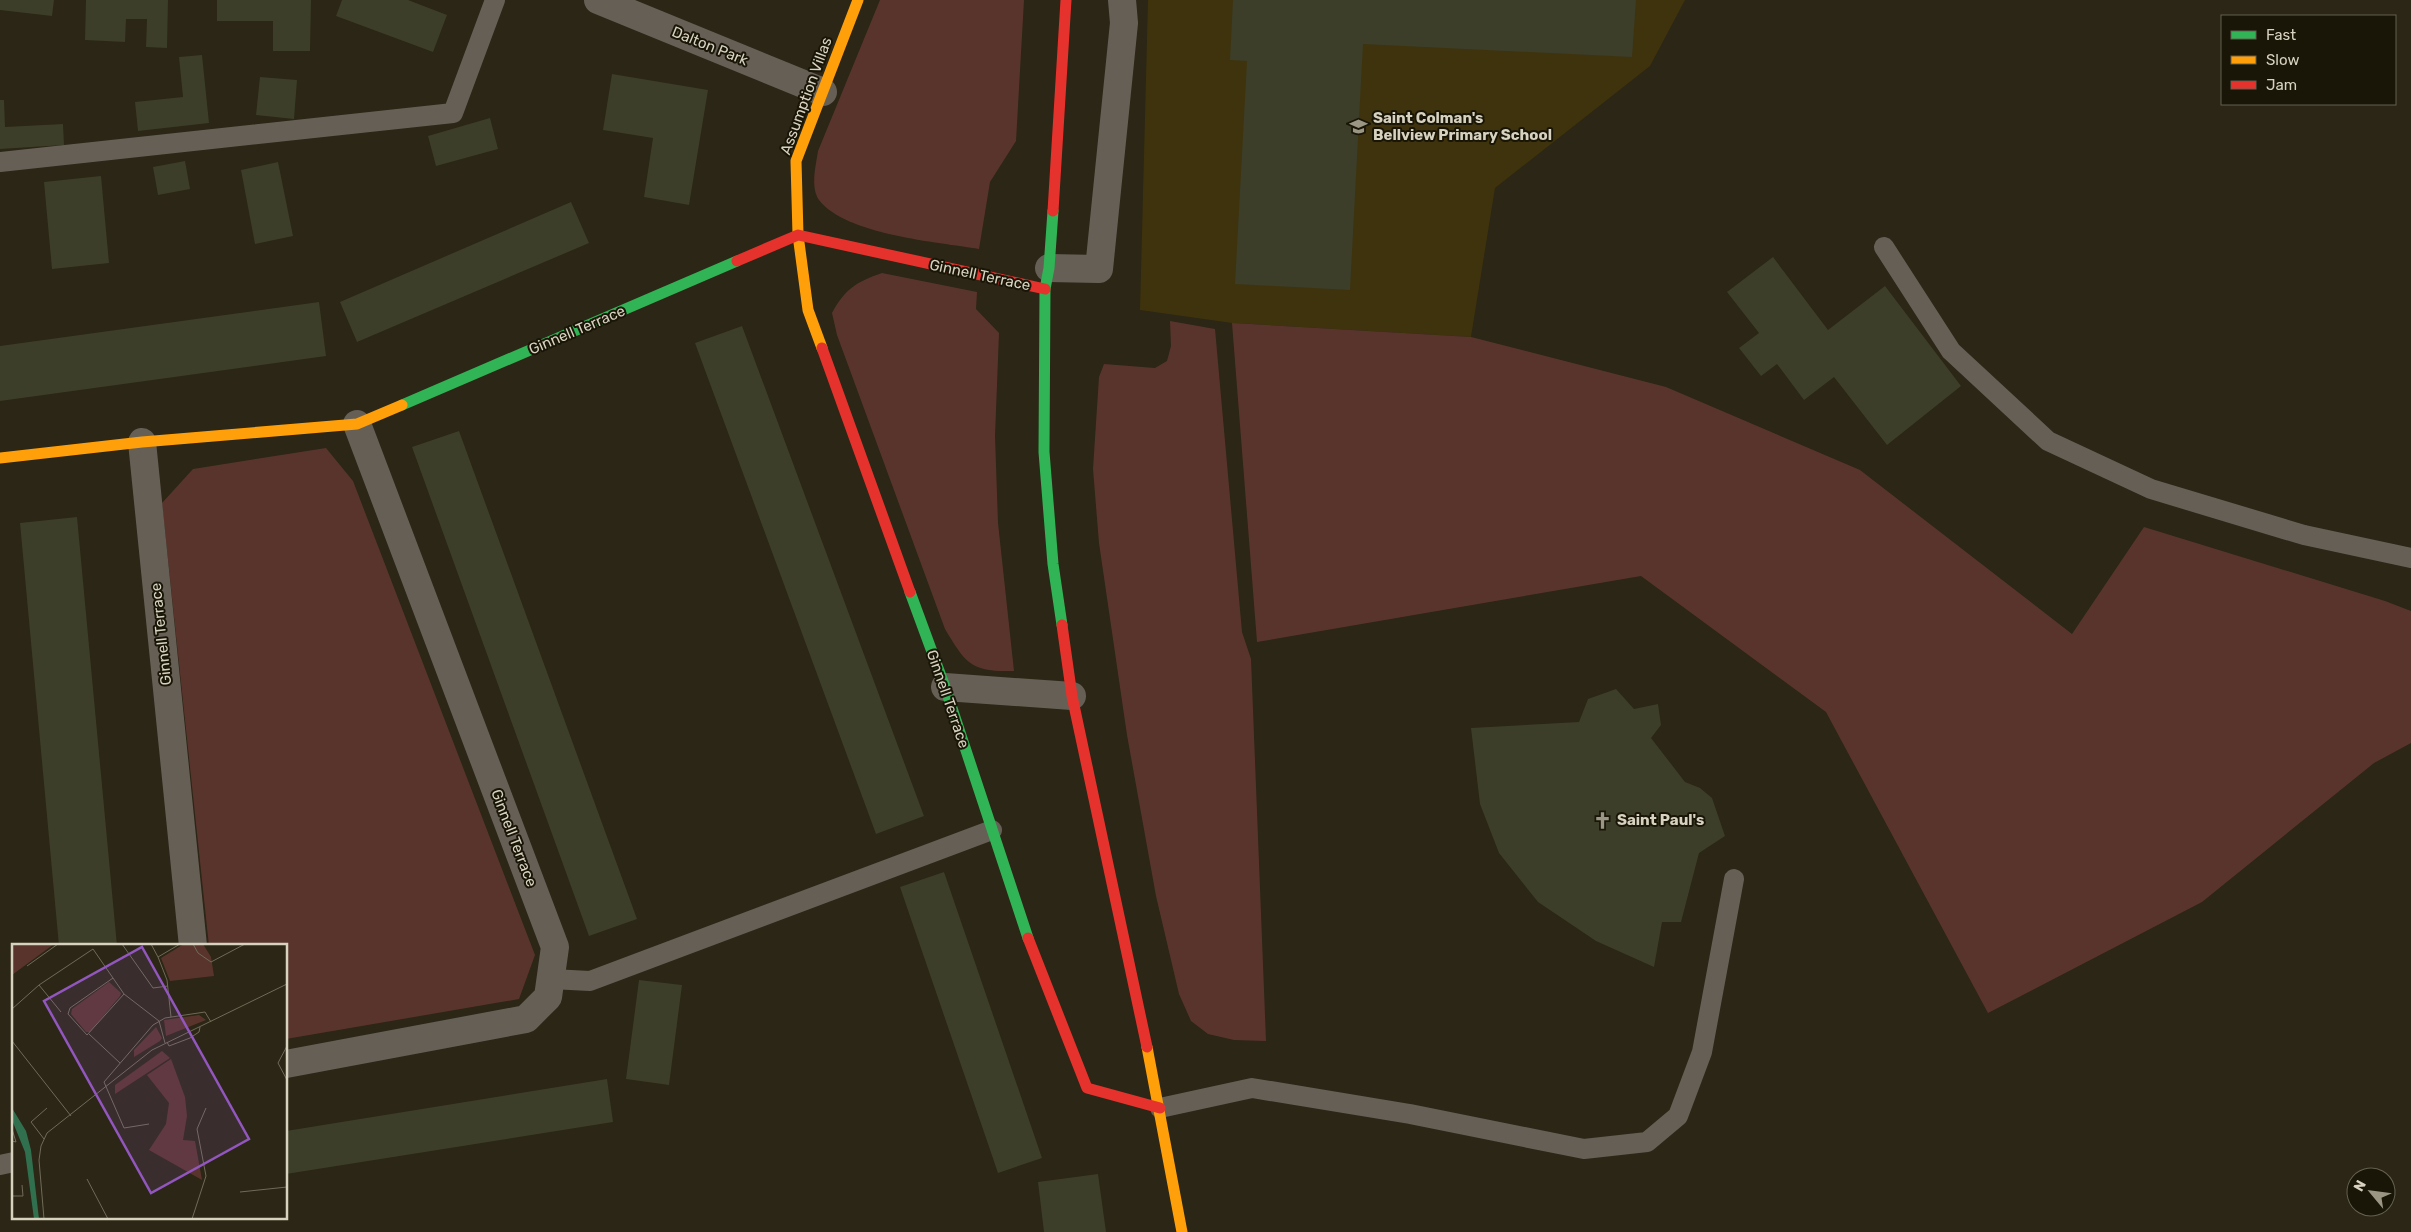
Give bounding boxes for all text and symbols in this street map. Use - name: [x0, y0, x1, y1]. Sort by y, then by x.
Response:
- legend: [2221, 15, 2396, 105]
- street label: Dalton Park: [669, 23, 751, 70]
- text: Fast: [2266, 26, 2296, 44]
- street label: Assumption Villas: [776, 34, 836, 157]
- text: Slow: [2266, 51, 2299, 69]
- text: Jam: [2266, 76, 2297, 94]
- place label: Saint Colman's Bellview Primary School: [1373, 109, 1552, 144]
- school or university icon: Saint Colman's Bellview Primary School: [1349, 117, 1369, 137]
- street label: Ginnell Terrace: [928, 255, 1032, 295]
- street label: Ginnell Terrace: [526, 302, 628, 358]
- street label: Ginnell Terrace: [147, 582, 175, 686]
- street label: Ginnell Terrace: [923, 647, 973, 751]
- street label: Ginnell Terrace: [487, 787, 541, 889]
- church icon: Saint Paul's: [1593, 810, 1613, 830]
- place label: Saint Paul's: [1617, 811, 1704, 829]
- inset map: [12, 944, 288, 1220]
- north arrow: [2346, 1167, 2396, 1217]
- text: N: [2350, 1177, 2370, 1194]

